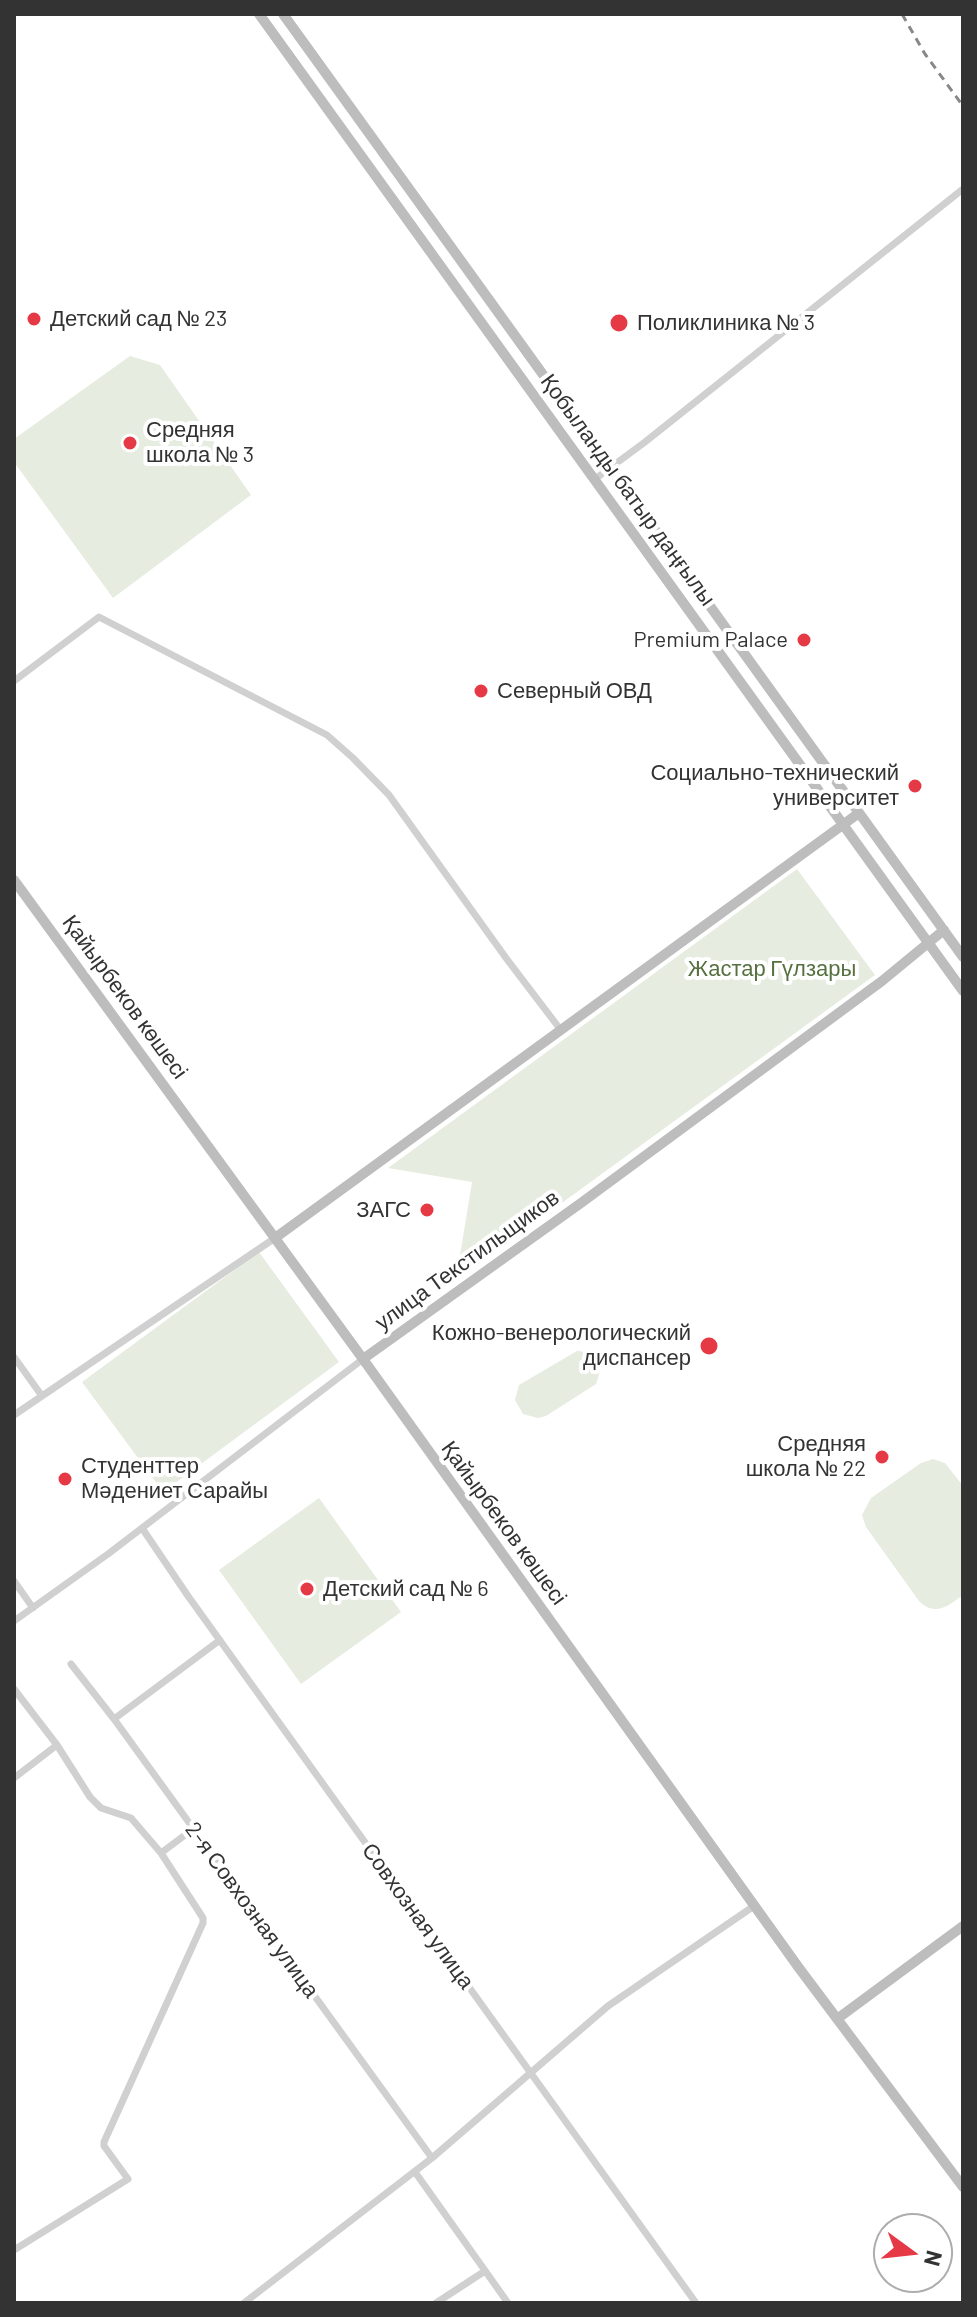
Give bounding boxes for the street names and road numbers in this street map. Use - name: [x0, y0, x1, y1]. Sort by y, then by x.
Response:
- street label: Қобыланды батыр даңғылы: [535, 369, 721, 611]
- street label: Қайырбеков көшесі: [57, 910, 193, 1084]
- street label: улица Текстильщиков: [370, 1184, 564, 1336]
- street label: Қайырбеков көшесі: [436, 1436, 572, 1610]
- street label: 2-я Совхозная улица: [179, 1817, 325, 2003]
- street label: Совхозная улица: [356, 1838, 480, 1994]

